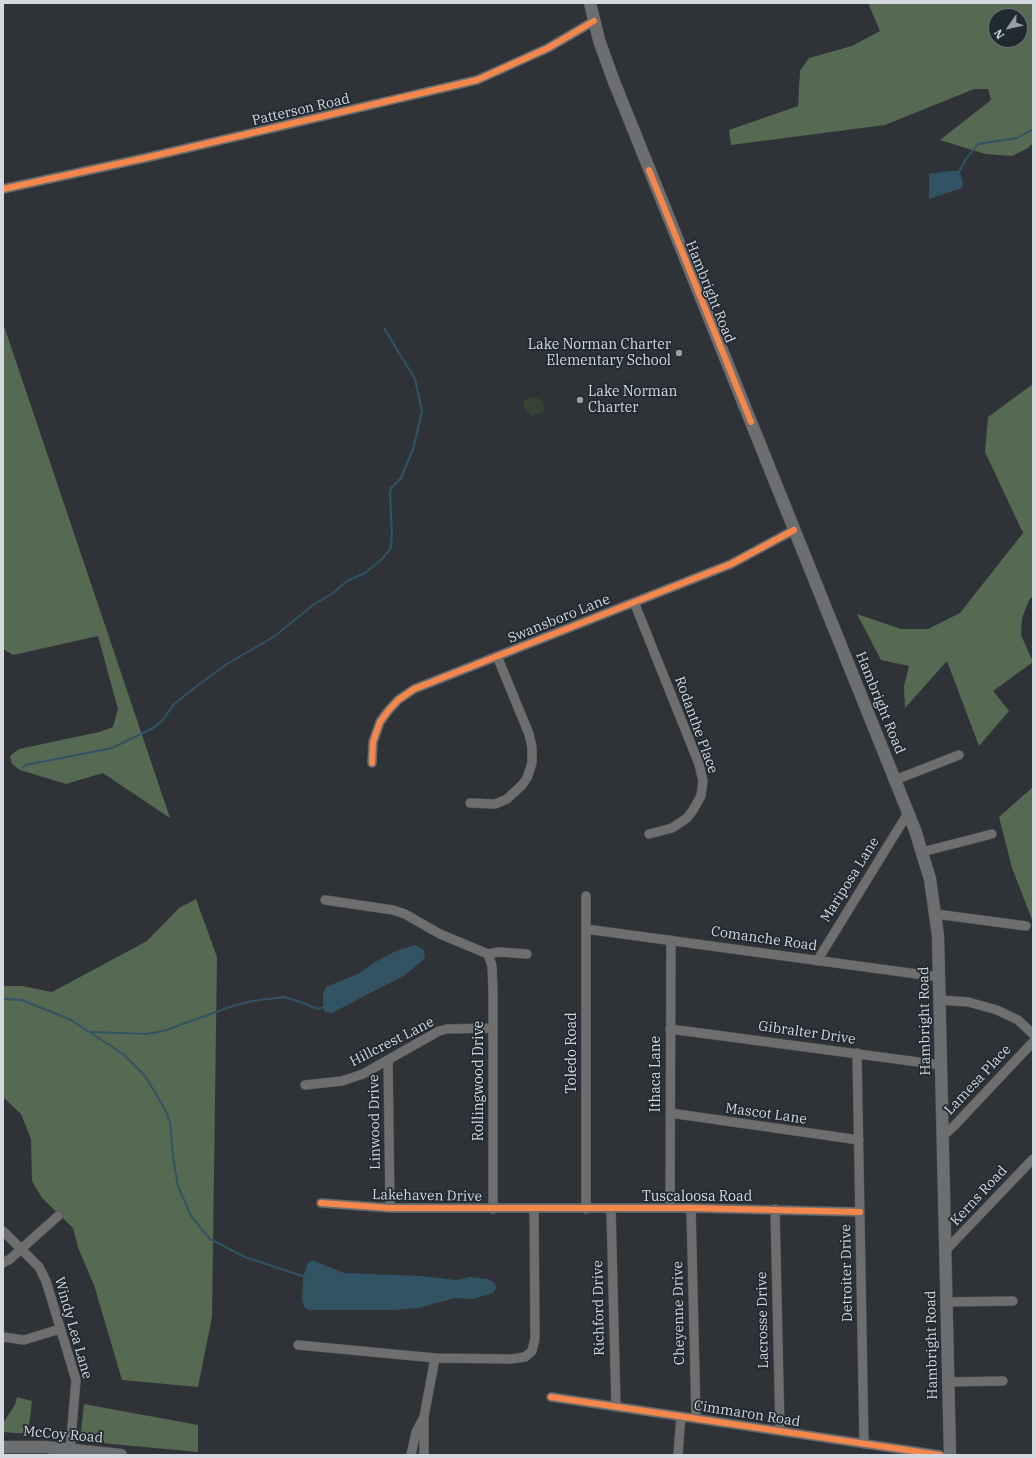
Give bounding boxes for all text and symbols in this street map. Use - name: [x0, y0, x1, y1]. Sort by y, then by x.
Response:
- north arrow: [988, 8, 1028, 48]
- text: N: [991, 27, 1007, 42]
- street label: Patterson Road: [250, 91, 352, 129]
- street label: Hambright Road: [682, 238, 738, 346]
- place label: Lake Norman Charter Elementary School: [528, 337, 671, 370]
- marker: Lake Norman Charter Elementary School: [674, 348, 684, 358]
- place label: Lake Norman Charter: [588, 384, 678, 416]
- marker: Lake Norman Charter: [575, 395, 585, 405]
- street label: Swansboro Lane: [506, 591, 612, 647]
- street label: Hambright Road: [852, 649, 908, 757]
- street label: Rodanthe Place: [671, 674, 721, 776]
- street label: Mariposa Lane: [817, 834, 883, 926]
- street label: Comanche Road: [710, 923, 818, 955]
- street label: Hambright Road: [916, 966, 934, 1076]
- street label: Toledo Road: [564, 1012, 580, 1094]
- street label: Hillcrest Lane: [347, 1014, 437, 1070]
- street label: Gibralter Drive: [757, 1018, 857, 1048]
- street label: Rollingwood Drive: [471, 1021, 487, 1141]
- street label: Ithaca Lane: [648, 1036, 664, 1112]
- street label: Lamesa Place: [941, 1041, 1015, 1119]
- street label: Linwood Drive: [366, 1074, 384, 1170]
- street label: Mascot Lane: [724, 1100, 808, 1128]
- street label: Kerns Road: [947, 1163, 1011, 1229]
- street label: Lakehaven Drive: [372, 1187, 482, 1205]
- street label: Tuscaloosa Road: [642, 1189, 752, 1205]
- street label: Detroiter Drive: [838, 1224, 856, 1322]
- street label: Richford Drive: [590, 1260, 608, 1356]
- street label: Cheyenne Drive: [670, 1261, 688, 1365]
- street label: Lacrosse Drive: [754, 1271, 772, 1369]
- street label: Windy Lea Lane: [50, 1275, 96, 1381]
- street label: Hambright Road: [923, 1290, 941, 1400]
- street label: Cimmaron Road: [693, 1397, 801, 1431]
- street label: McCoy Road: [22, 1423, 104, 1447]

